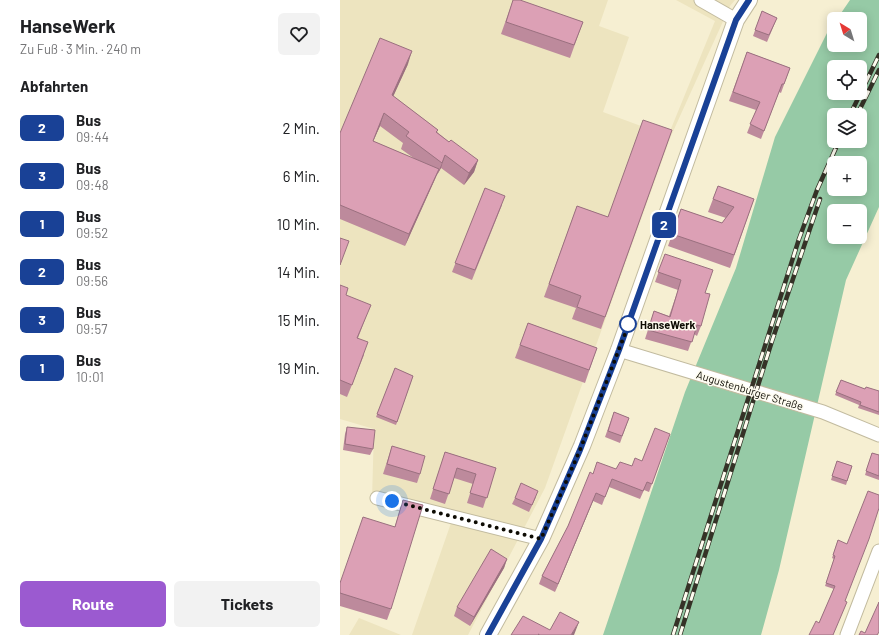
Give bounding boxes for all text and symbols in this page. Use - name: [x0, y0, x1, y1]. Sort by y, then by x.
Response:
- north arrow: [827, 12, 867, 52]
- map controls: [827, 12, 867, 244]
- button: heart: [278, 13, 320, 55]
- text: HanseWerk: [20, 14, 116, 37]
- text: Zu Fuß · 3 Min. · 240 m: [20, 41, 141, 57]
- button: locate: [827, 60, 867, 100]
- text: Abfahrten: [20, 77, 88, 95]
- button: layers: [827, 108, 867, 148]
- text: Bus: [76, 111, 101, 129]
- text: 2: [38, 119, 46, 136]
- text: 2 Min.: [282, 119, 320, 137]
- text: 09:44: [76, 129, 109, 145]
- button: +: [827, 156, 867, 196]
- text: Bus: [76, 159, 101, 177]
- text: 3: [38, 167, 46, 184]
- text: 6 Min.: [283, 167, 320, 185]
- text: 09:48: [76, 177, 108, 193]
- button: −: [827, 204, 867, 244]
- text: Bus: [76, 207, 101, 225]
- line badge: 2: [651, 212, 677, 238]
- text: 1: [40, 215, 44, 232]
- text: 10 Min.: [277, 215, 320, 233]
- text: 2: [660, 216, 668, 233]
- text: 09:52: [76, 225, 108, 241]
- text: Bus: [76, 255, 101, 273]
- text: 2: [38, 263, 46, 280]
- text: 14 Min.: [277, 263, 320, 281]
- text: 09:56: [76, 273, 108, 289]
- text: Bus: [76, 303, 101, 321]
- text: 3: [38, 311, 46, 328]
- text: 15 Min.: [278, 311, 320, 329]
- marker: HanseWerk: [619, 315, 637, 333]
- place label: HanseWerk: [640, 318, 695, 331]
- text: 09:57: [76, 321, 107, 337]
- text: Bus: [76, 351, 101, 369]
- text: 1: [40, 359, 44, 376]
- text: 19 Min.: [277, 359, 320, 377]
- street label: Augustenburger Straße: [695, 368, 805, 412]
- text: 10:01: [76, 369, 104, 385]
- your location: [382, 491, 402, 511]
- button: Route: [20, 581, 166, 627]
- button: Tickets: [174, 581, 320, 627]

